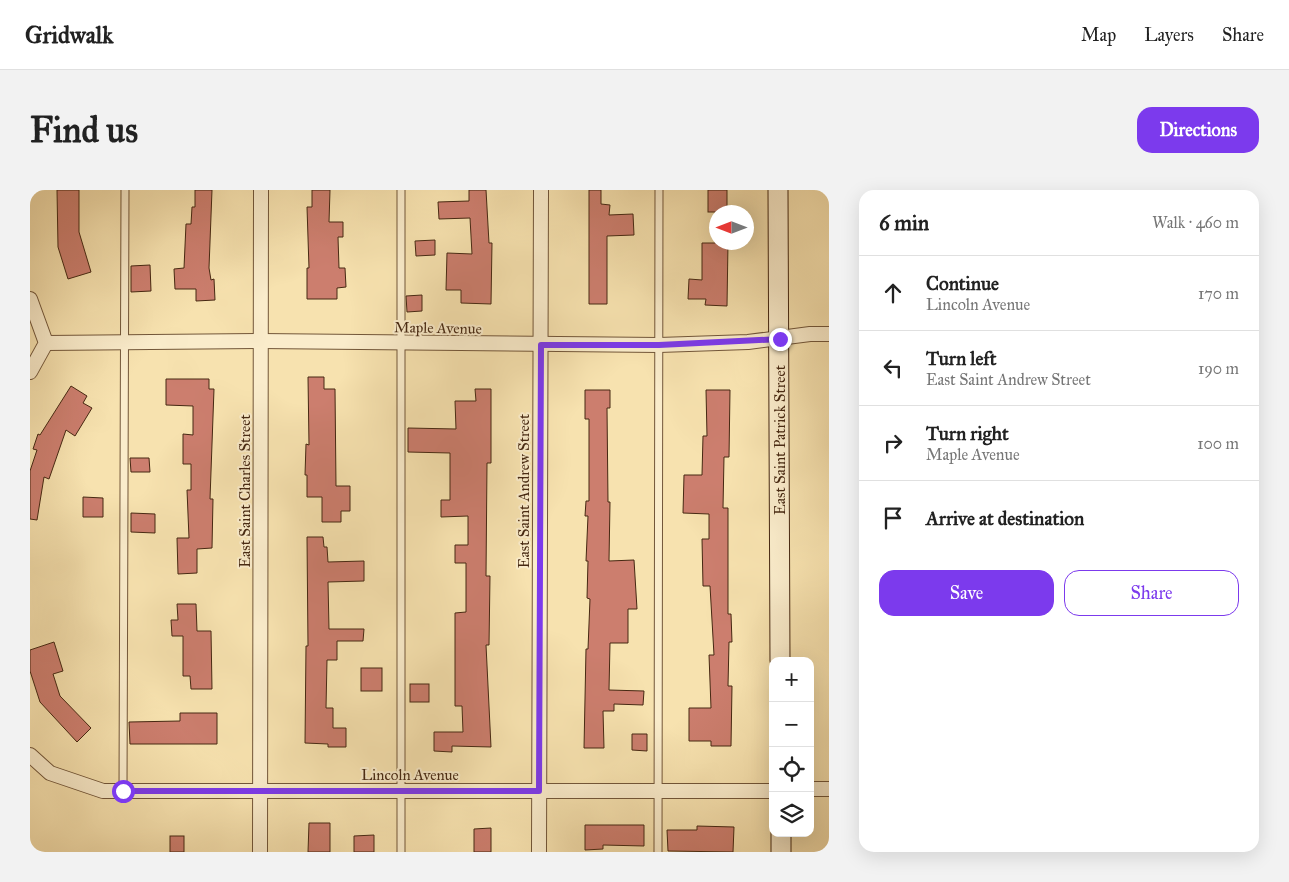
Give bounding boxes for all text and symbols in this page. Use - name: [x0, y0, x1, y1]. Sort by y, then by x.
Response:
- text: Gridwalk: [25, 20, 113, 50]
- text: Map: [1081, 24, 1116, 46]
- text: Layers: [1144, 24, 1194, 46]
- text: Share: [1222, 24, 1264, 46]
- button: Directions: [1137, 107, 1259, 153]
- text: Find us: [30, 109, 138, 152]
- north arrow: [709, 205, 754, 250]
- text: 6 min: [879, 210, 929, 236]
- text: Walk · 460 m: [1152, 213, 1239, 232]
- text: Continue: [926, 272, 999, 295]
- icon: ahead: [879, 279, 907, 307]
- text: 170 m: [1198, 284, 1239, 303]
- text: Lincoln Avenue: [926, 295, 1030, 314]
- street label: Maple Avenue: [394, 318, 482, 338]
- route end: [769, 328, 792, 351]
- text: Turn left: [926, 347, 996, 370]
- icon: left: [879, 354, 907, 382]
- text: 190 m: [1198, 359, 1239, 378]
- street label: East Saint Patrick Street: [771, 364, 789, 515]
- text: East Saint Andrew Street: [926, 370, 1091, 389]
- street label: East Saint Andrew Street: [515, 413, 533, 568]
- street label: East Saint Charles Street: [236, 414, 254, 568]
- text: Turn right: [926, 422, 1009, 445]
- icon: right: [879, 429, 907, 457]
- text: 100 m: [1197, 434, 1239, 453]
- text: Maple Avenue: [926, 445, 1020, 464]
- icon: arrive: [879, 504, 907, 532]
- text: Arrive at destination: [926, 507, 1084, 530]
- button: Save: [879, 570, 1054, 616]
- button: Share: [1064, 570, 1239, 616]
- map controls: [769, 657, 814, 837]
- button: +: [769, 657, 814, 702]
- button: −: [769, 702, 814, 747]
- button: locate: [769, 747, 814, 792]
- street label: Lincoln Avenue: [361, 766, 459, 784]
- route start: [112, 780, 135, 803]
- button: layers: [769, 792, 814, 837]

